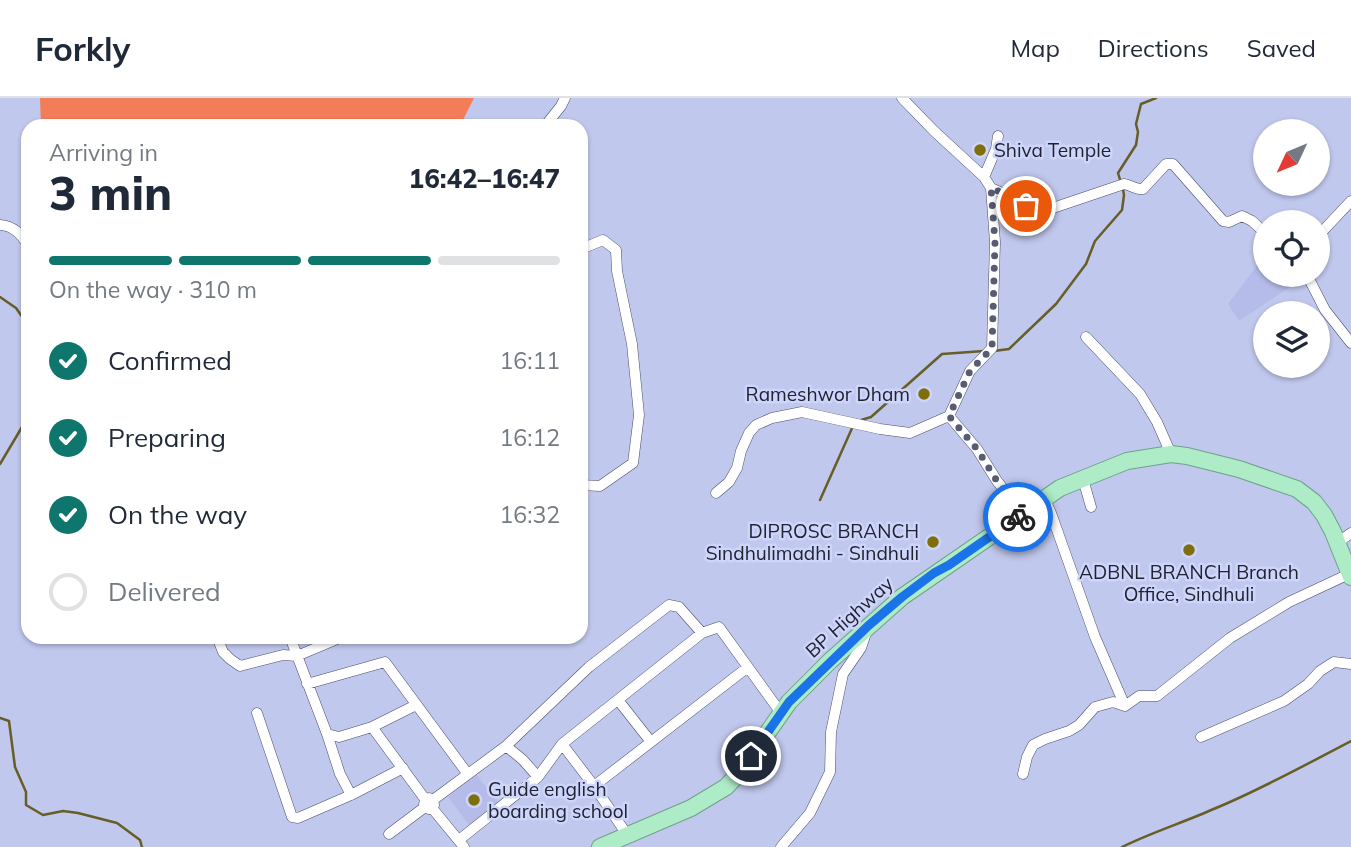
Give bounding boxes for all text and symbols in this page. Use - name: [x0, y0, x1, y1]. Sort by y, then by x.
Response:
- text: Forkly: [35, 28, 131, 69]
- text: Map: [1010, 33, 1060, 63]
- text: Directions: [1098, 33, 1209, 63]
- text: Saved: [1247, 33, 1316, 63]
- north arrow: [1253, 119, 1330, 196]
- map controls: [1253, 119, 1330, 378]
- text: Arriving in: [49, 138, 158, 167]
- place label: Shiva Temple: [994, 138, 1111, 162]
- marker: Shiva Temple: [972, 142, 988, 158]
- text: 16:42–16:47: [409, 162, 560, 195]
- text: 3 min: [49, 164, 172, 222]
- pin: [996, 176, 1056, 236]
- icon: bag: [1007, 187, 1045, 225]
- button: locate: [1253, 210, 1330, 287]
- text: On the way · 310 m: [49, 275, 257, 304]
- button: layers: [1253, 301, 1330, 378]
- icon: check: [49, 342, 87, 380]
- text: Confirmed: [108, 344, 232, 377]
- text: 16:11: [500, 346, 560, 375]
- place label: Rameshwor Dham: [746, 382, 910, 406]
- marker: Rameshwor Dham: [916, 386, 932, 402]
- icon: check: [49, 419, 87, 457]
- text: Preparing: [108, 421, 226, 454]
- text: 16:12: [500, 423, 560, 452]
- courier: [983, 482, 1053, 552]
- icon: check: [49, 496, 87, 534]
- text: On the way: [108, 498, 247, 531]
- icon: bike: [999, 498, 1037, 536]
- text: 16:32: [500, 500, 560, 529]
- place label: DIPROSC BRANCH Sindhulimadhi - Sindhuli: [706, 519, 919, 565]
- marker: DIPROSC BRANCH Sindhulimadhi - Sindhuli: [925, 534, 941, 550]
- marker: ADBNL BRANCH Branch Office, Sindhuli: [1181, 542, 1197, 558]
- place label: ADBNL BRANCH Branch Office, Sindhuli: [1079, 560, 1299, 606]
- street label: BP Highway: [800, 571, 898, 663]
- text: Delivered: [108, 575, 221, 608]
- pin: [721, 726, 781, 786]
- icon: home: [732, 737, 770, 775]
- place label: Guide english boarding school: [488, 777, 628, 823]
- marker: Guide english boarding school: [466, 792, 482, 808]

